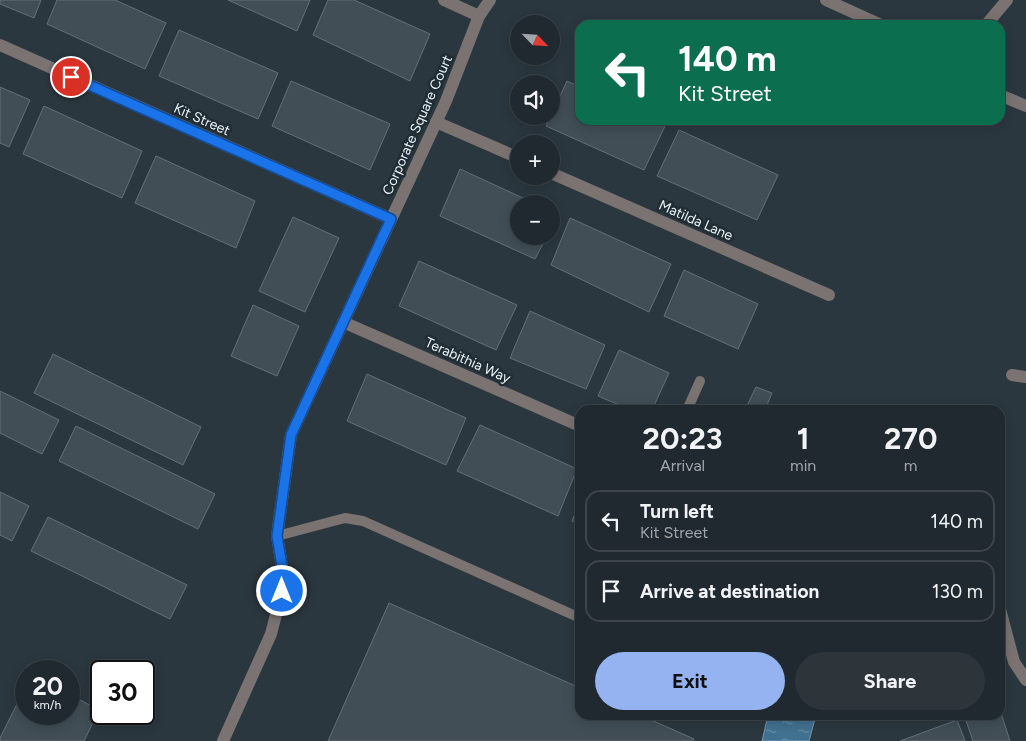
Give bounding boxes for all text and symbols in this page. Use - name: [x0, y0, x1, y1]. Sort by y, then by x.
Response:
- north arrow: [510, 15, 560, 65]
- map controls: [510, 15, 560, 245]
- text: 140 m: [678, 38, 776, 80]
- icon: left: [595, 40, 660, 105]
- street label: Corporate Square Court: [379, 53, 456, 198]
- pin: [50, 56, 92, 98]
- icon: arrive: [57, 63, 85, 91]
- button: sound: [510, 75, 560, 125]
- text: Kit Street: [678, 80, 772, 107]
- street label: Kit Street: [171, 100, 233, 139]
- button: +: [510, 135, 560, 185]
- button: −: [510, 195, 560, 245]
- street label: Matilda Lane: [656, 197, 736, 244]
- street label: Terabithia Way: [422, 334, 514, 387]
- text: 20:23: [643, 420, 722, 457]
- text: 1: [797, 420, 810, 457]
- text: 270: [884, 420, 937, 457]
- text: Arrival: [660, 456, 705, 475]
- text: min: [790, 456, 816, 475]
- text: m: [904, 456, 917, 475]
- text: Turn left: [640, 500, 714, 523]
- icon: left: [597, 507, 625, 535]
- text: 140 m: [930, 510, 983, 533]
- text: Kit Street: [640, 523, 708, 542]
- position arrow: [255, 564, 307, 616]
- icon: arrive: [597, 577, 625, 605]
- text: Arrive at destination: [640, 580, 819, 603]
- text: 130 m: [932, 580, 983, 603]
- button: Exit: [595, 652, 785, 710]
- button: Share: [795, 652, 985, 710]
- speed limit sign: 30: [90, 660, 155, 725]
- text: 20: [32, 671, 63, 701]
- text: km/h: [34, 698, 61, 712]

